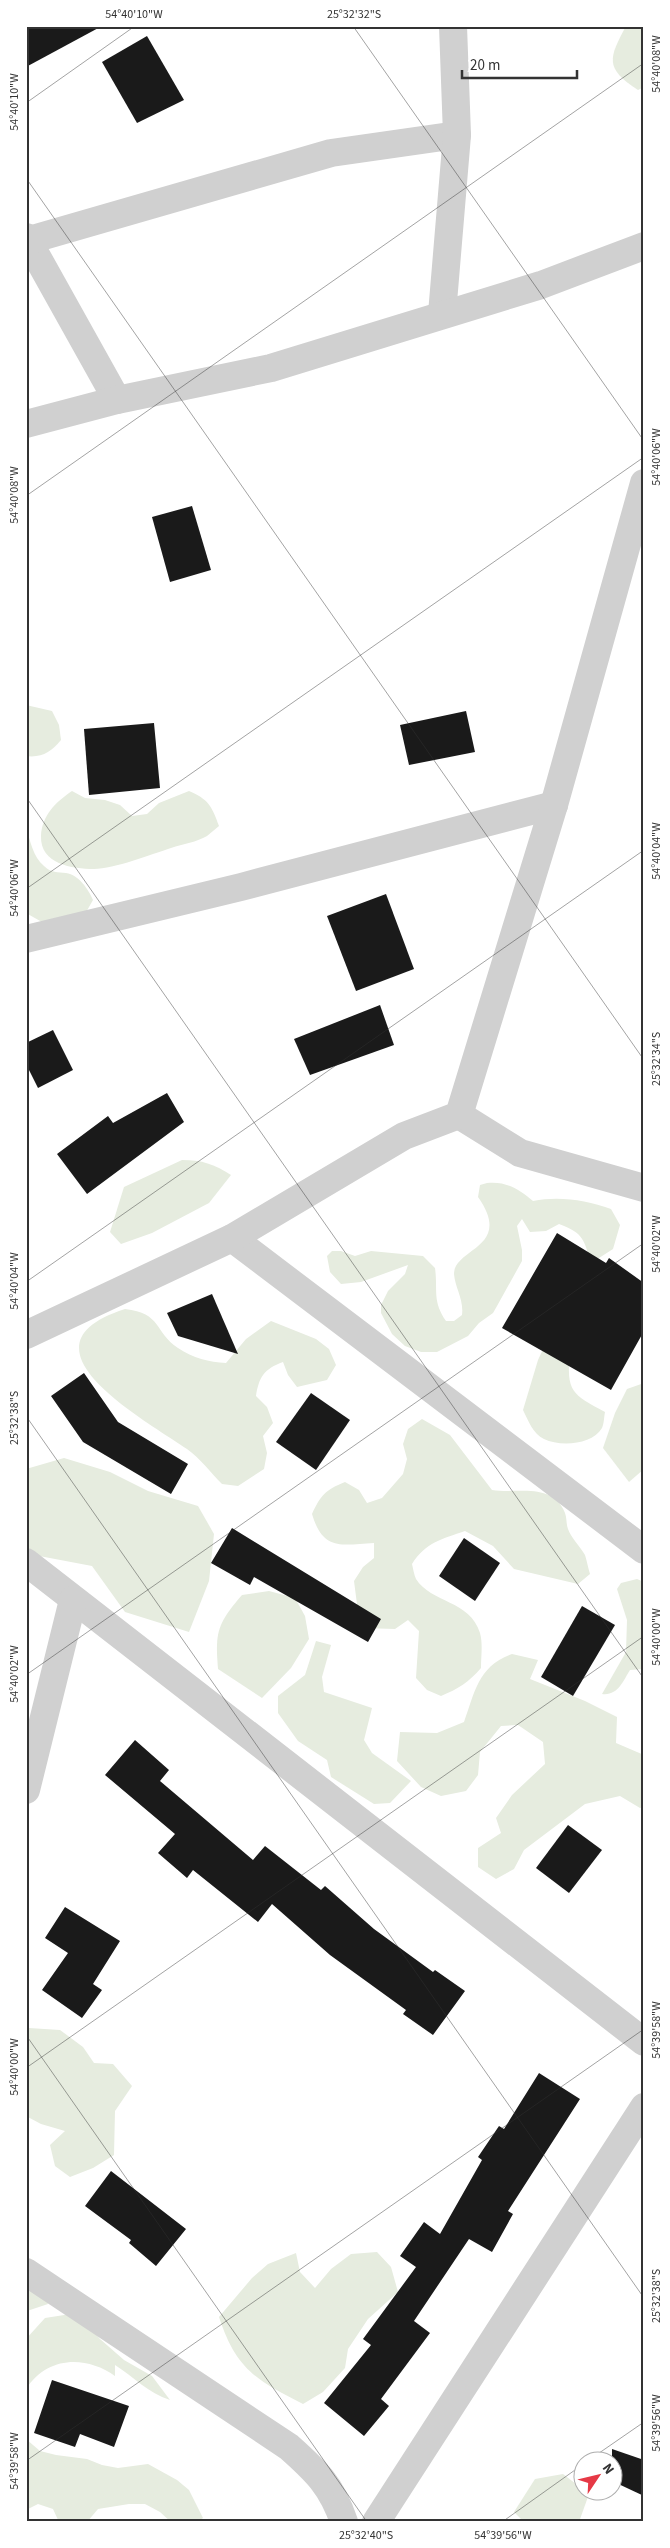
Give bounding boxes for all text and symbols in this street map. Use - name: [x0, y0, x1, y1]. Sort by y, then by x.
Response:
- text: 54°40'10"W: [105, 6, 163, 23]
- text: 25°32'32"S: [327, 6, 381, 23]
- text: 54°40'08"W: [648, 35, 665, 93]
- scale bar: [462, 48, 578, 80]
- text: 20 m: [470, 55, 500, 76]
- text: 54°40'10"W: [6, 73, 23, 131]
- text: 54°40'06"W: [648, 428, 665, 486]
- text: 54°40'08"W: [6, 466, 23, 524]
- text: 54°40'04"W: [648, 822, 665, 880]
- text: 54°40'06"W: [6, 859, 23, 917]
- text: 25°32'34"S: [648, 1032, 665, 1086]
- text: 54°40'02"W: [648, 1215, 665, 1273]
- text: 54°40'04"W: [6, 1252, 23, 1310]
- text: 25°32'38"S: [6, 1391, 23, 1445]
- text: 54°40'00"W: [648, 1608, 665, 1666]
- text: 54°40'02"W: [6, 1645, 23, 1703]
- text: 54°39'58"W: [648, 2001, 665, 2059]
- text: 54°40'00"W: [6, 2038, 23, 2096]
- text: 25°32'38"S: [648, 2269, 665, 2323]
- text: 54°39'56"W: [648, 2394, 665, 2452]
- text: 54°39'58"W: [6, 2432, 23, 2490]
- north arrow: [572, 2450, 622, 2500]
- text: N: [597, 2460, 619, 2479]
- text: 25°32'40"S: [339, 2527, 393, 2544]
- text: 54°39'56"W: [474, 2527, 532, 2544]

